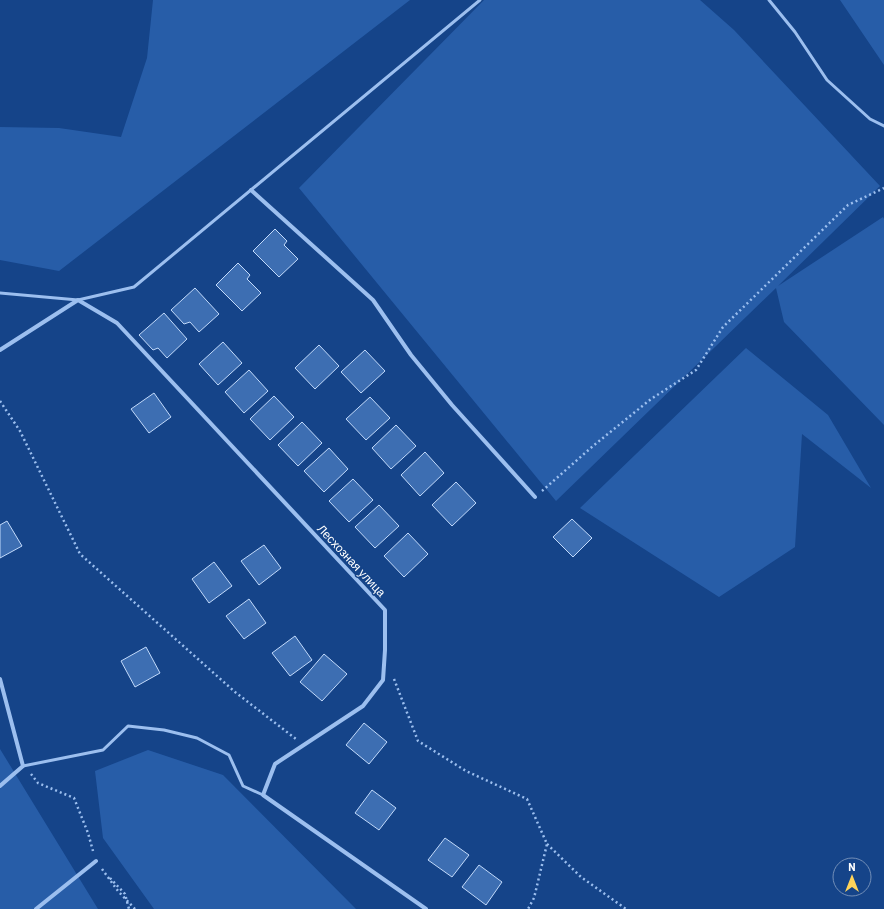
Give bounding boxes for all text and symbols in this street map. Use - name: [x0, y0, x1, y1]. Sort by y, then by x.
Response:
- street label: Лесхозная улица: [314, 521, 389, 600]
- north arrow: [832, 857, 872, 897]
- text: N: [848, 860, 856, 873]

